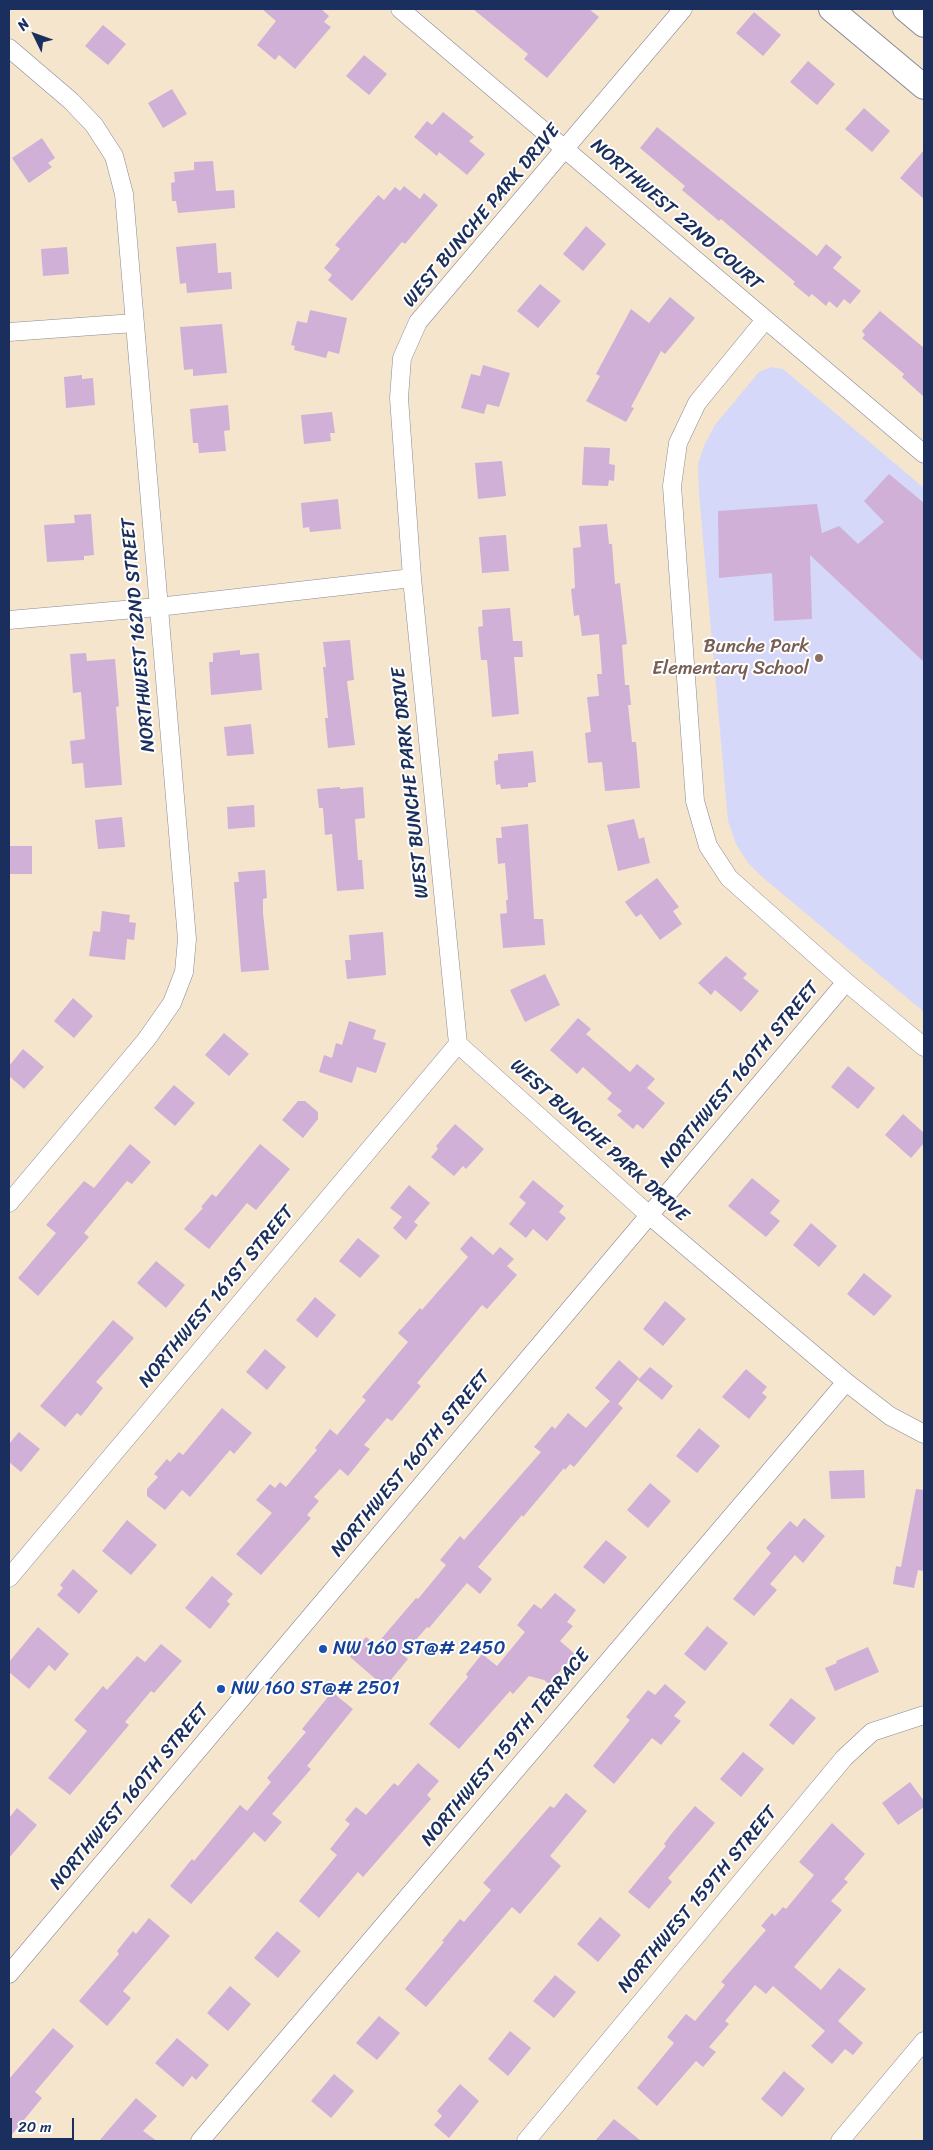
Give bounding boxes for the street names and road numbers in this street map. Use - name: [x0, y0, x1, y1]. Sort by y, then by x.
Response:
- street label: WEST BUNCHE PARK DRIVE: [399, 120, 565, 312]
- street label: NORTHWEST 22ND COURT: [586, 134, 766, 296]
- street label: NORTHWEST 162ND STREET: [117, 517, 161, 753]
- street label: WEST BUNCHE PARK DRIVE: [388, 666, 434, 900]
- street label: NORTHWEST 160TH STREET: [655, 977, 825, 1173]
- street label: WEST BUNCHE PARK DRIVE: [505, 1055, 693, 1227]
- street label: NORTHWEST 161ST STREET: [134, 1202, 300, 1392]
- street label: NORTHWEST 160TH STREET: [326, 1366, 496, 1562]
- street label: NORTHWEST 159TH TERRACE: [417, 1645, 595, 1851]
- street label: NORTHWEST 160TH STREET: [45, 1699, 215, 1895]
- street label: NORTHWEST 159TH STREET: [613, 1802, 783, 1998]

